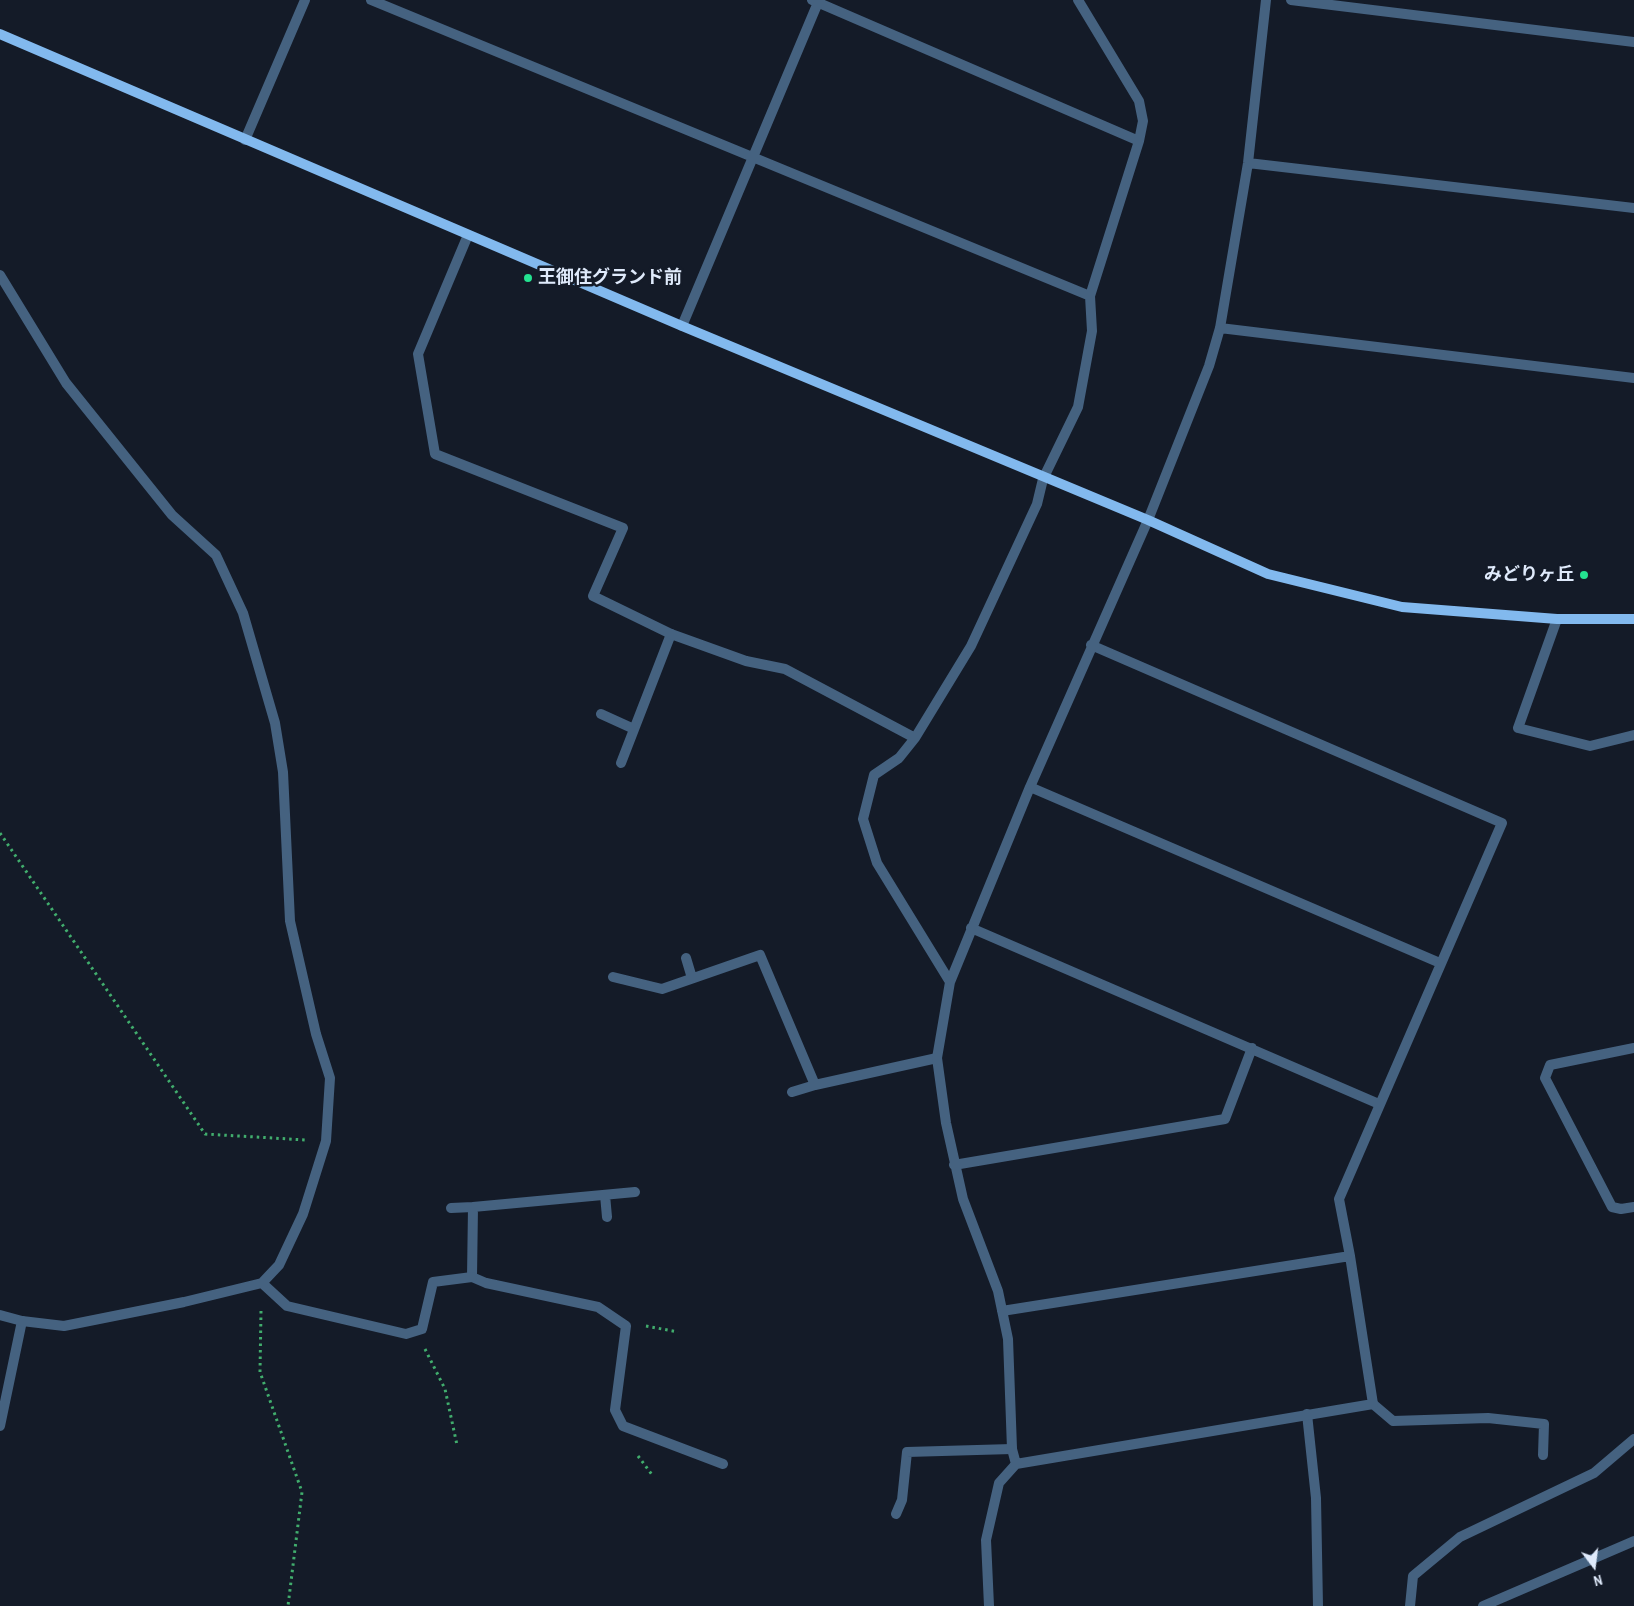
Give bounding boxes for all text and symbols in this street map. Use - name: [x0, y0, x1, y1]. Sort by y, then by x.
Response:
- place label: 王御住グランド前: [538, 267, 682, 289]
- marker: 王御住グランド前: [522, 272, 534, 284]
- place label: みどりヶ丘: [1484, 564, 1574, 586]
- marker: みどりヶ丘: [1578, 569, 1590, 581]
- north arrow: [1569, 1541, 1619, 1591]
- text: N: [1592, 1571, 1604, 1590]

